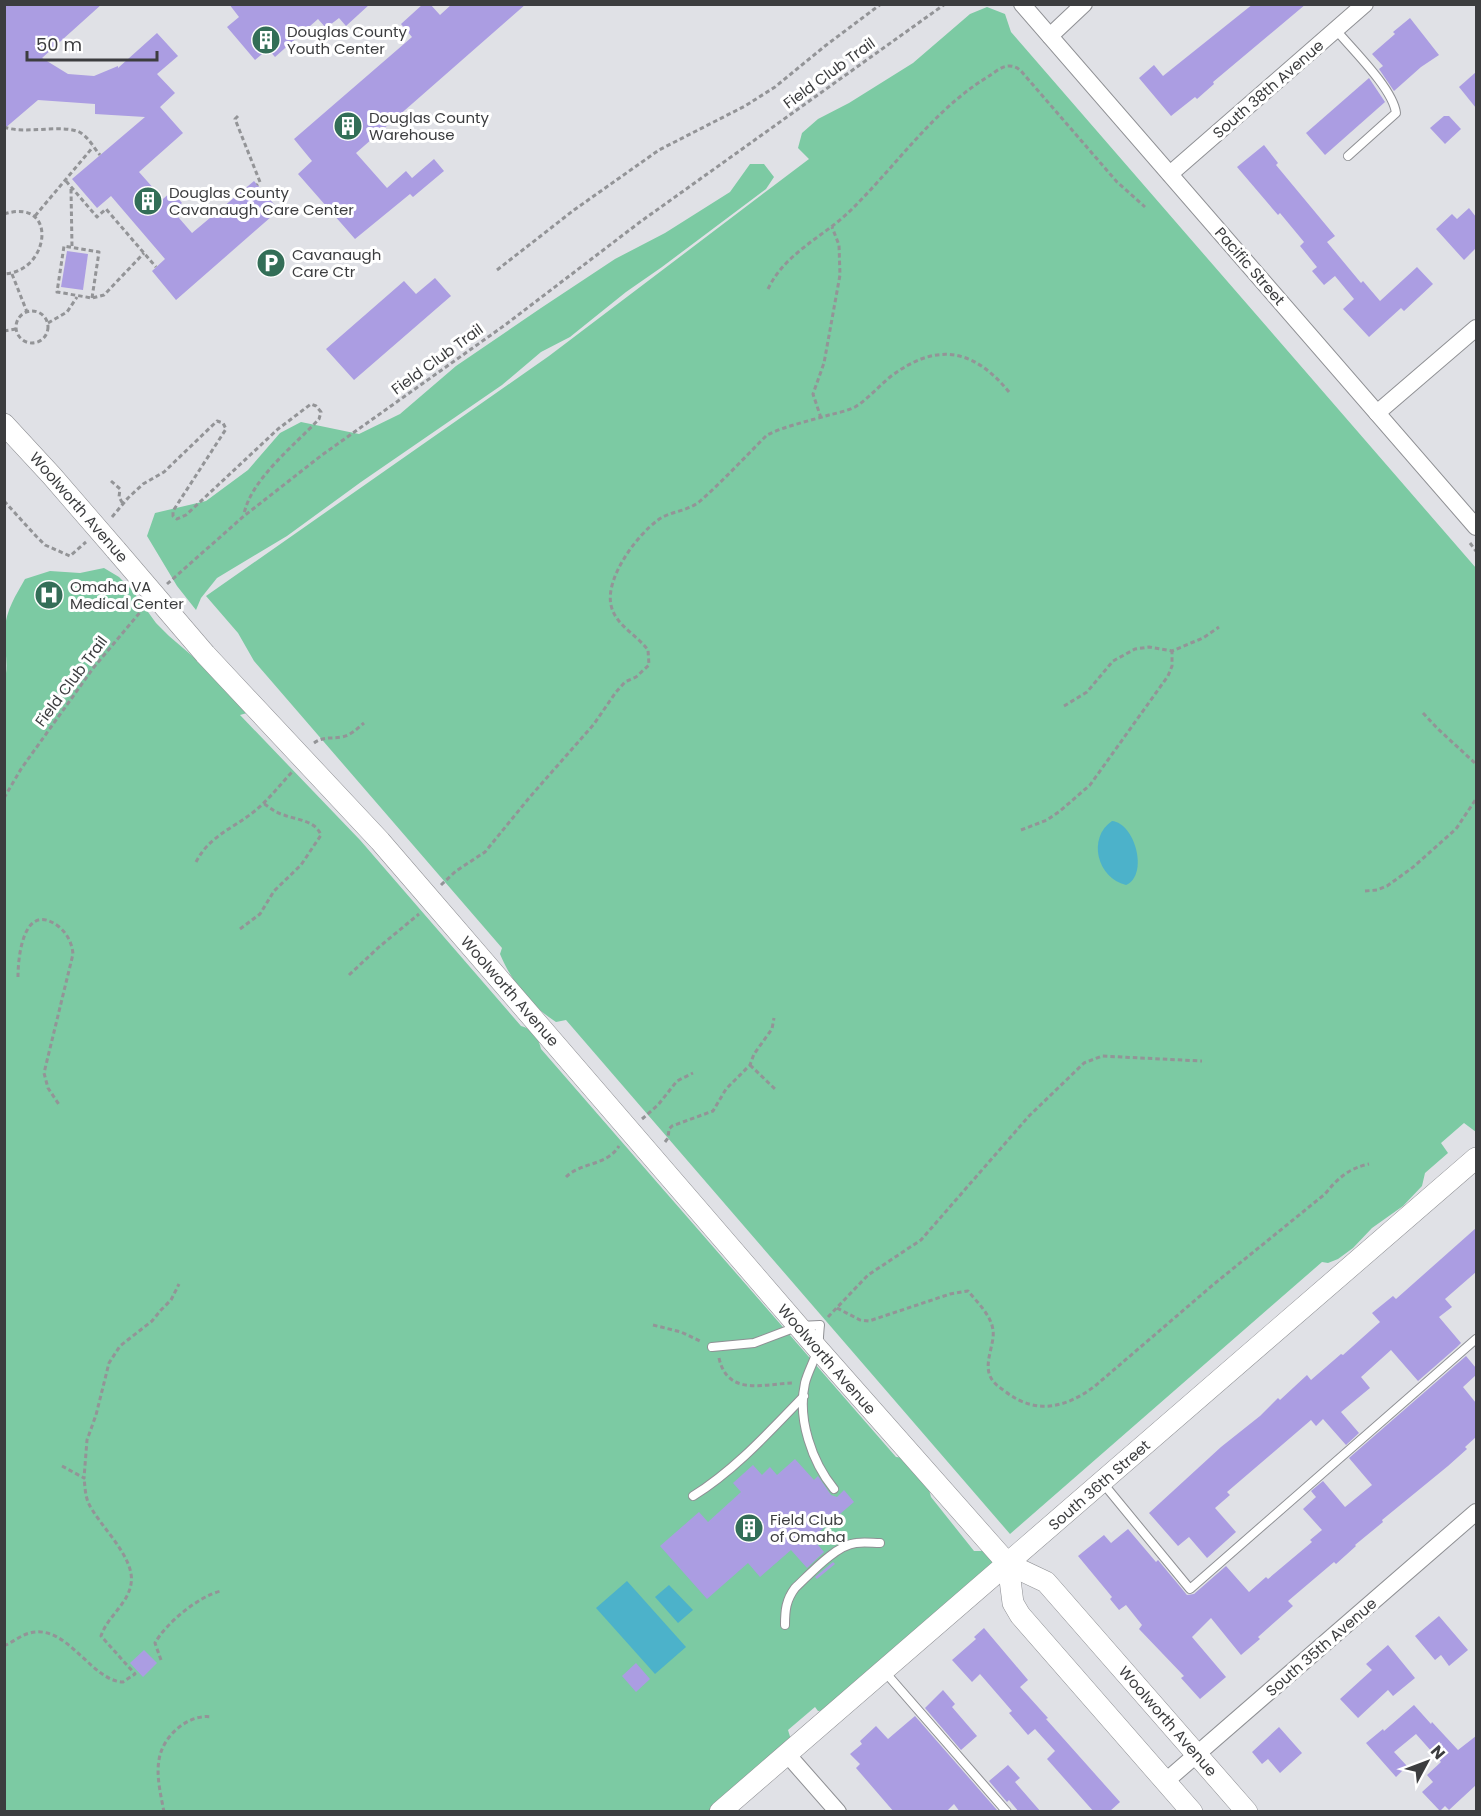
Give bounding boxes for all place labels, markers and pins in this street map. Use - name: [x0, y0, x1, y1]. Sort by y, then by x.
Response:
- place label: Douglas County Youth Center: [287, 21, 407, 59]
- building icon: Douglas County Youth Center: [250, 24, 282, 56]
- place label: Douglas County Warehouse: [369, 107, 489, 145]
- building icon: Douglas County Warehouse: [332, 110, 364, 142]
- place label: Douglas County Cavanaugh Care Center: [169, 182, 354, 220]
- building icon: Douglas County Cavanaugh Care Center: [132, 185, 164, 217]
- place label: Cavanaugh Care Ctr: [292, 244, 381, 282]
- parking icon: Cavanaugh Care Ctr: [255, 247, 287, 279]
- place label: Omaha VA Medical Center: [70, 576, 184, 614]
- hospital icon: Omaha VA Medical Center: [33, 579, 65, 611]
- place label: Field Club of Omaha: [770, 1509, 846, 1547]
- building icon: Field Club of Omaha: [733, 1512, 765, 1544]

